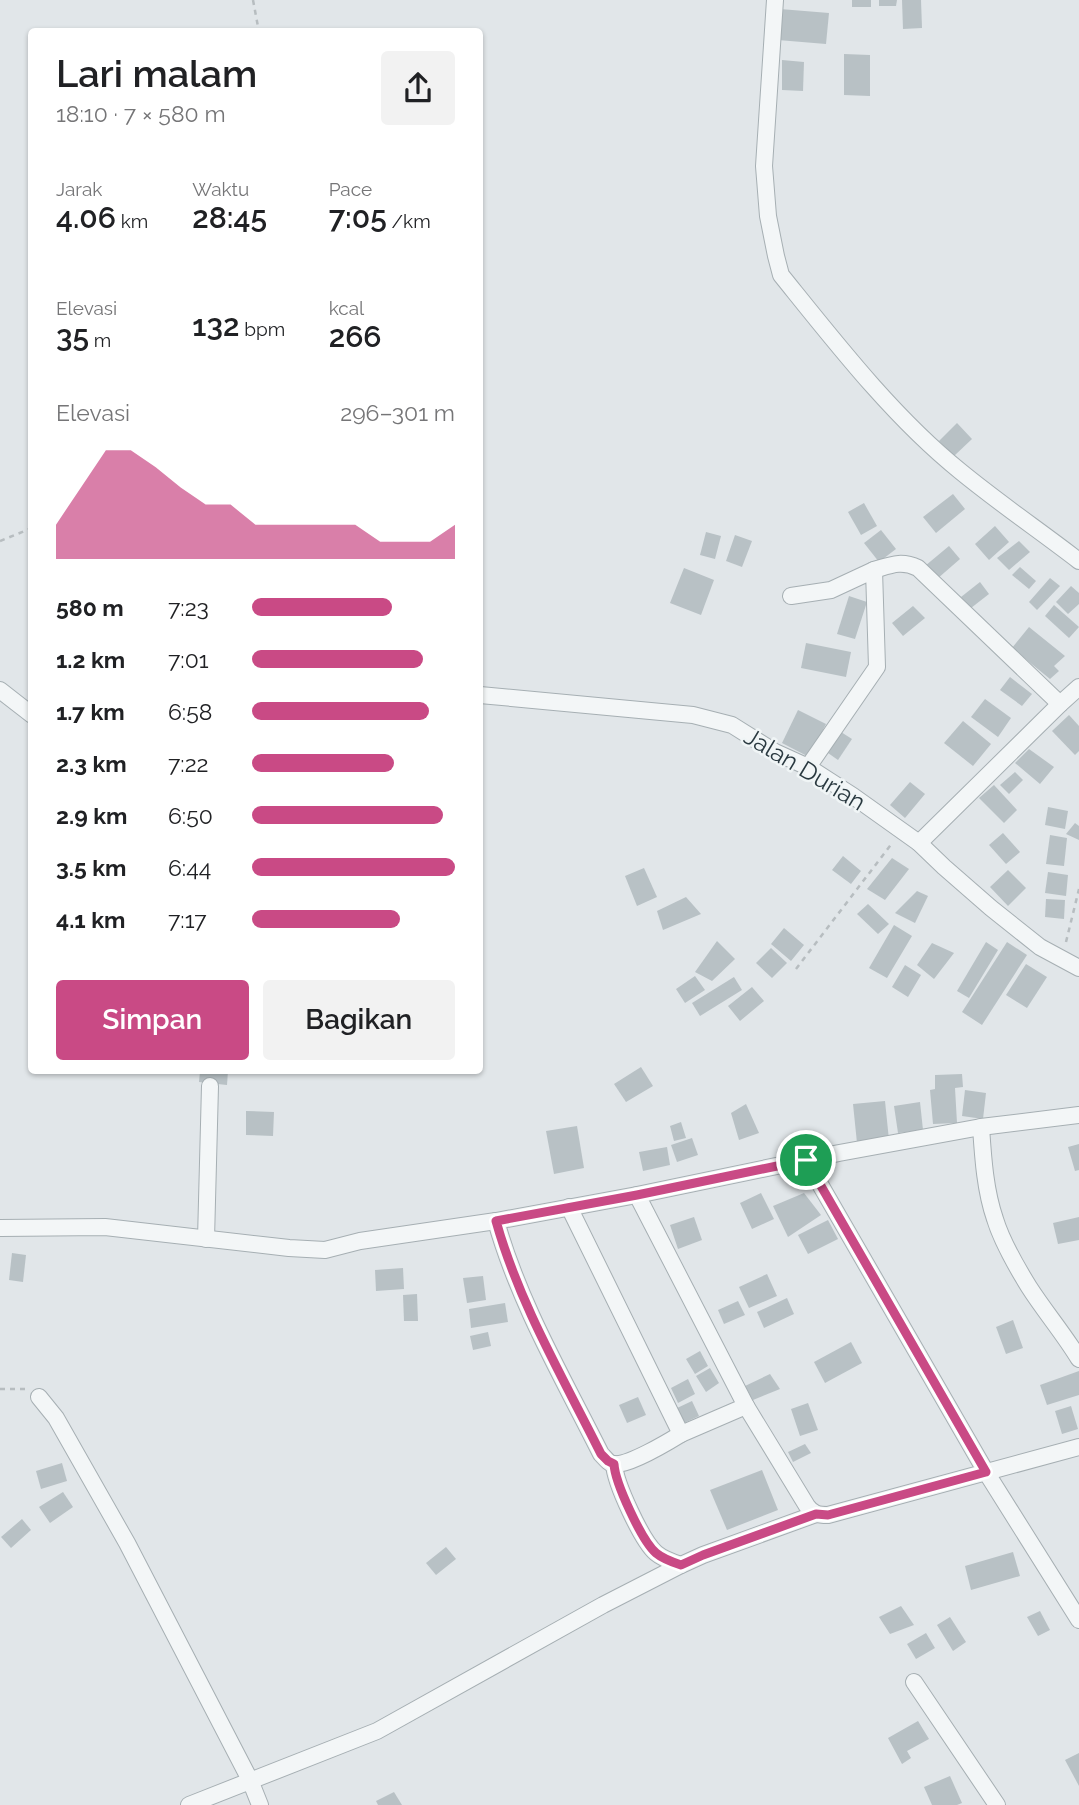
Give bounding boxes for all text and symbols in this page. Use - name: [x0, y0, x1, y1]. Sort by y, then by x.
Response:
- text: Lari malam: [56, 51, 257, 96]
- button: share: [381, 51, 455, 125]
- text: 18:10 · 7 × 580 m: [56, 100, 226, 127]
- text: Jarak: [56, 178, 102, 200]
- text: Waktu: [192, 178, 249, 200]
- text: Pace: [329, 178, 372, 200]
- text: 4.06: [56, 200, 116, 235]
- text: 28:45: [192, 200, 267, 235]
- text: 7:05: [329, 200, 387, 235]
- text: km: [116, 210, 148, 232]
- text: /km: [387, 210, 431, 232]
- text: Elevasi: [56, 297, 117, 319]
- text: kcal: [329, 297, 364, 319]
- text: 132: [192, 308, 239, 343]
- text: bpm: [239, 318, 285, 340]
- text: 35: [56, 319, 89, 354]
- text: 266: [329, 319, 382, 354]
- text: m: [89, 329, 111, 351]
- text: Elevasi: [56, 399, 130, 426]
- text: 296–301 m: [340, 399, 455, 426]
- text: 580 m: [56, 594, 124, 621]
- text: 7:23: [168, 594, 209, 621]
- text: 1.2 km: [56, 646, 125, 673]
- text: 7:01: [168, 646, 209, 673]
- text: 1.7 km: [56, 698, 125, 725]
- text: 6:58: [168, 698, 212, 725]
- street label: Jalan Durian: [739, 721, 871, 817]
- text: 2.3 km: [56, 750, 127, 777]
- text: 7:22: [168, 750, 209, 777]
- text: 2.9 km: [56, 802, 127, 829]
- text: 6:50: [168, 802, 213, 829]
- text: 3.5 km: [56, 854, 127, 881]
- text: 6:44: [168, 854, 211, 881]
- text: 4.1 km: [56, 906, 125, 933]
- text: 7:17: [168, 906, 207, 933]
- button: Simpan: [56, 980, 249, 1060]
- button: Bagikan: [263, 980, 455, 1060]
- pin: [776, 1130, 836, 1190]
- icon: arrive: [787, 1141, 825, 1179]

